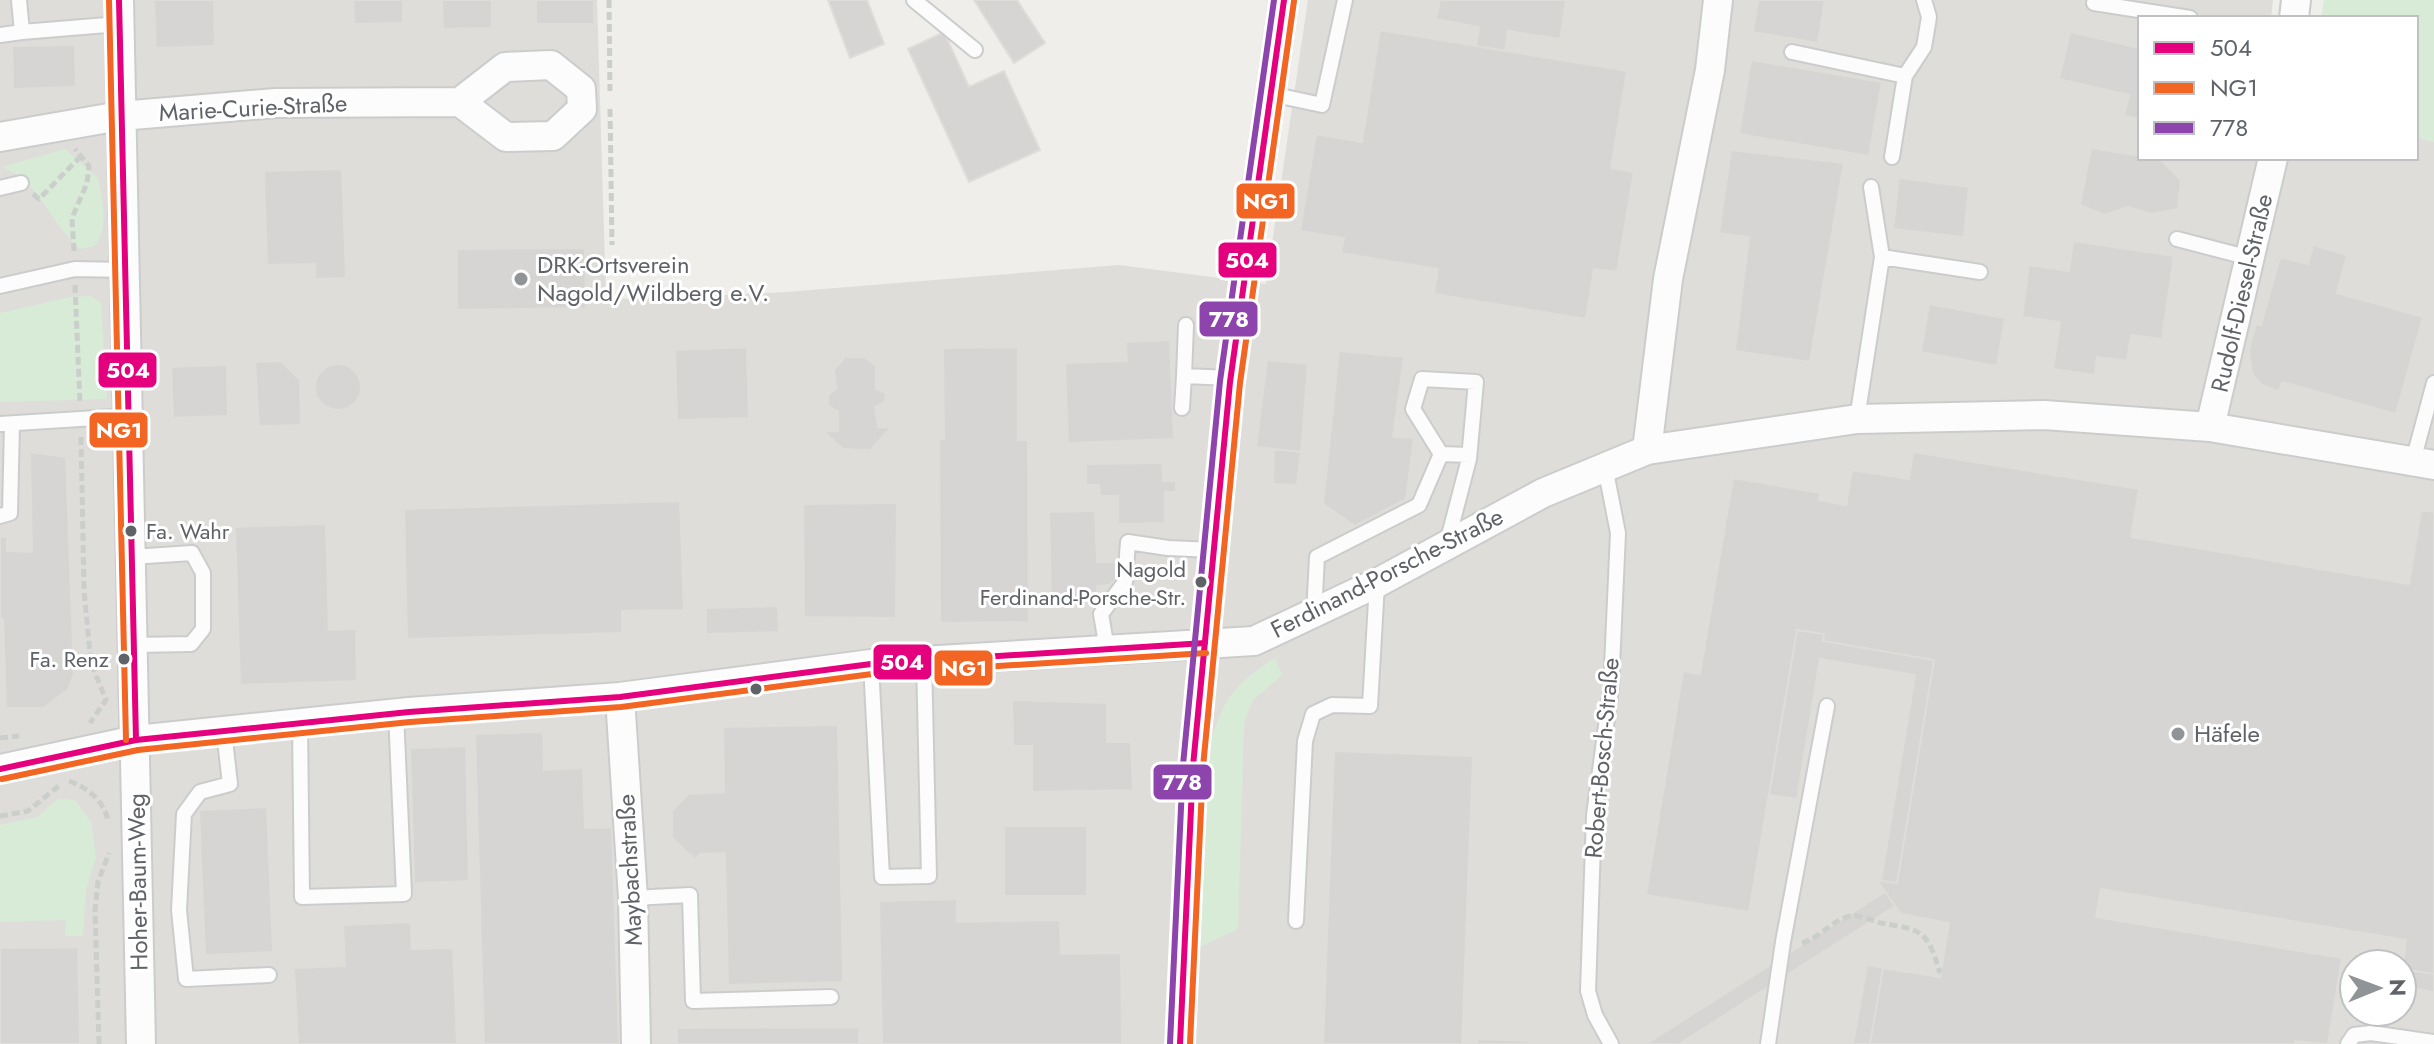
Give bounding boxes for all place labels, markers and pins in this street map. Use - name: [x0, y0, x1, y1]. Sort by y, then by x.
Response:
- place label: DRK-Ortsverein Nagold/Wildberg e.V.: [537, 247, 769, 310]
- marker: DRK-Ortsverein Nagold/Wildberg e.V.: [512, 270, 530, 288]
- place label: Fa. Wahr: [146, 515, 230, 547]
- marker: Fa. Wahr: [123, 523, 139, 539]
- place label: Nagold Ferdinand-Porsche-Str.: [980, 553, 1186, 613]
- marker: Nagold Ferdinand-Porsche-Str.: [1193, 574, 1209, 590]
- place label: Fa. Renz: [30, 643, 109, 675]
- marker: Fa. Renz: [116, 651, 132, 667]
- unlabelled marker: [748, 681, 764, 697]
- place label: Häfele: [2194, 716, 2260, 751]
- marker: Häfele: [2169, 725, 2187, 743]

